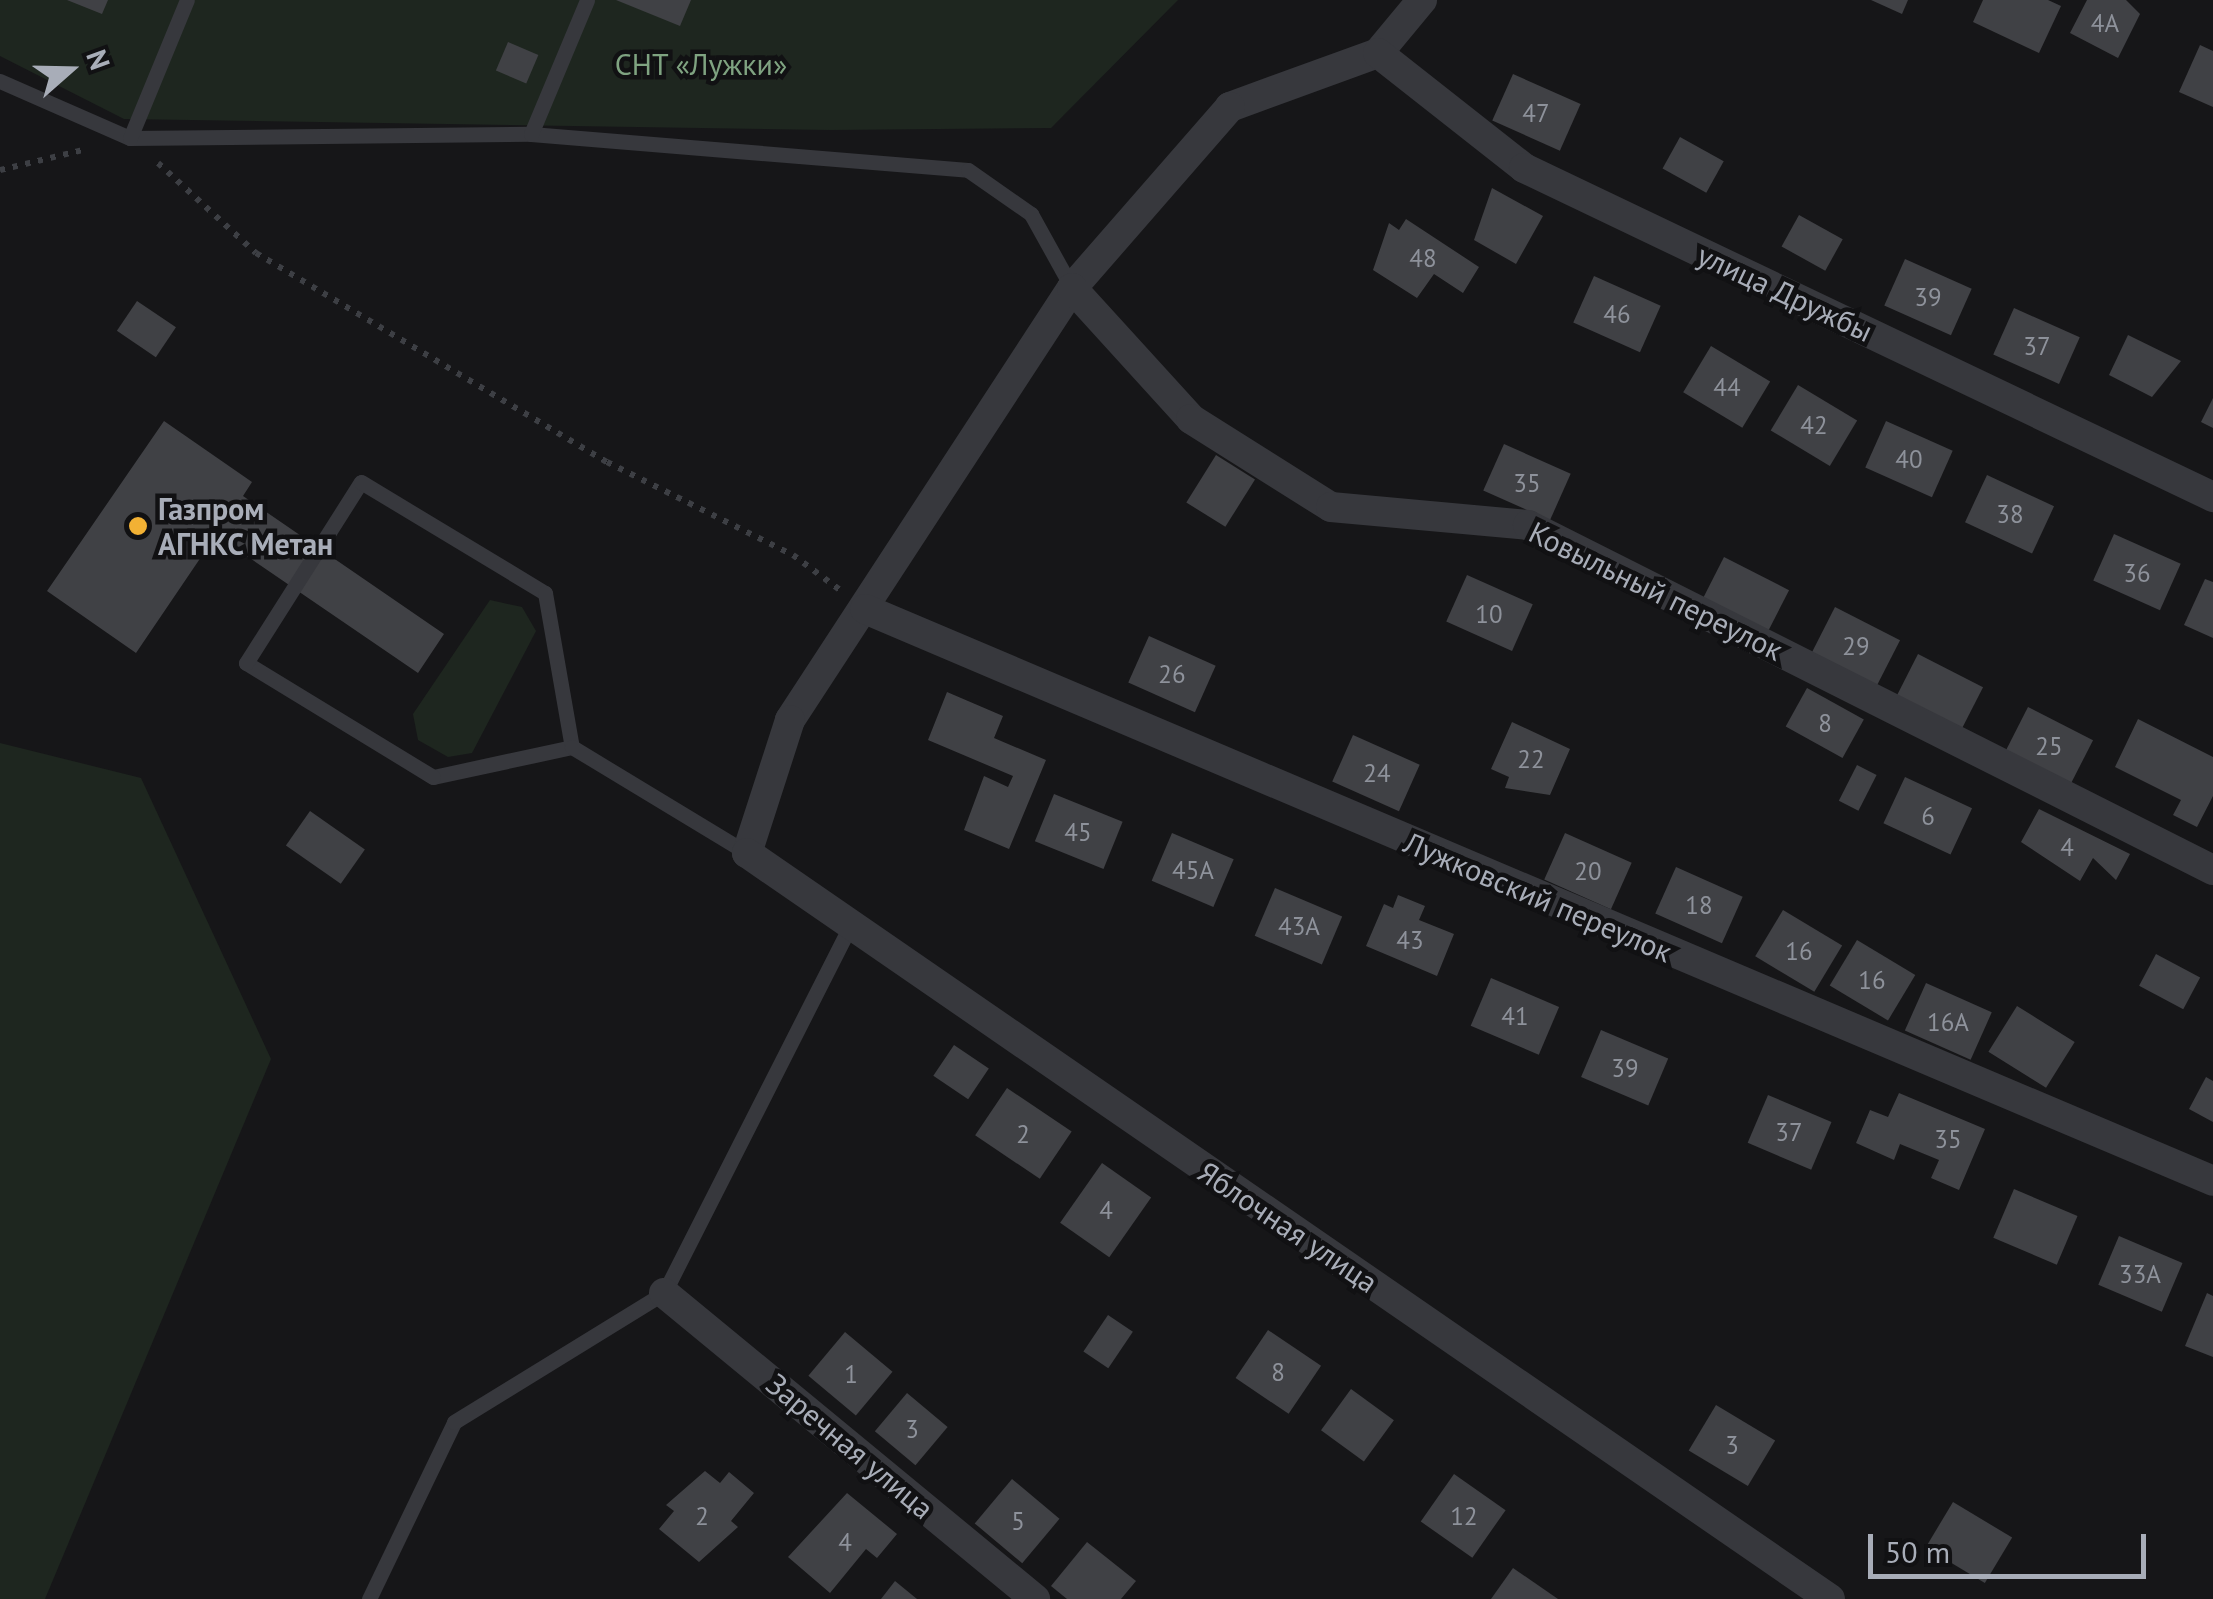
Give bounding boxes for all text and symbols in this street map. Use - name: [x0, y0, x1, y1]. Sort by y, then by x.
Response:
- house number: 4А: [2091, 8, 2119, 38]
- north arrow: [20, 20, 120, 120]
- text: N: [78, 45, 119, 75]
- park label: СНТ «Лужки»: [614, 46, 788, 82]
- house number: 47: [1522, 98, 1550, 128]
- street label: улица Дружбы: [1691, 237, 1879, 349]
- house number: 48: [1409, 243, 1437, 273]
- house number: 39: [1914, 282, 1942, 312]
- house number: 46: [1603, 299, 1631, 329]
- house number: 37: [2023, 331, 2051, 361]
- house number: 44: [1713, 372, 1741, 402]
- house number: 42: [1800, 410, 1828, 440]
- house number: 40: [1895, 444, 1923, 474]
- house number: 35: [1513, 468, 1541, 498]
- place label: Газпром АГНКС Метан: [158, 491, 334, 562]
- house number: 38: [1996, 499, 2024, 529]
- street label: Ковыльный переулок: [1523, 514, 1789, 668]
- marker: Газпром АГНКС Метан: [127, 515, 149, 537]
- house number: 36: [2123, 558, 2151, 588]
- house number: 10: [1475, 599, 1503, 629]
- house number: 29: [1842, 631, 1870, 661]
- house number: 26: [1158, 659, 1186, 689]
- house number: 8: [1818, 708, 1832, 738]
- house number: 25: [2035, 731, 2063, 761]
- house number: 22: [1517, 744, 1545, 774]
- house number: 24: [1363, 758, 1391, 788]
- house number: 6: [1921, 801, 1935, 831]
- house number: 45: [1064, 817, 1092, 847]
- street label: Лужковский переулок: [1399, 824, 1677, 970]
- house number: 4: [2060, 832, 2074, 862]
- house number: 45А: [1172, 855, 1214, 885]
- house number: 20: [1574, 856, 1602, 886]
- house number: 18: [1685, 890, 1713, 920]
- house number: 43А: [1278, 911, 1320, 941]
- house number: 43: [1396, 925, 1424, 955]
- house number: 16: [1785, 936, 1813, 966]
- house number: 16: [1858, 965, 1886, 995]
- house number: 41: [1501, 1001, 1529, 1031]
- house number: 16А: [1927, 1007, 1969, 1037]
- house number: 39: [1611, 1053, 1639, 1083]
- house number: 37: [1775, 1117, 1803, 1147]
- house number: 2: [1016, 1119, 1030, 1149]
- house number: 35: [1934, 1124, 1962, 1154]
- street label: Яблочная улица: [1191, 1154, 1385, 1300]
- house number: 4: [1099, 1195, 1113, 1225]
- house number: 33А: [2119, 1259, 2161, 1289]
- house number: 8: [1271, 1357, 1285, 1387]
- house number: 1: [844, 1359, 858, 1389]
- street label: Заречная улица: [759, 1366, 941, 1526]
- house number: 3: [905, 1414, 919, 1444]
- house number: 3: [1725, 1430, 1739, 1460]
- house number: 2: [695, 1501, 709, 1531]
- house number: 12: [1450, 1501, 1478, 1531]
- house number: 5: [1011, 1506, 1025, 1536]
- scale bar: [1873, 1514, 2150, 1576]
- house number: 4: [838, 1527, 852, 1557]
- text: 50 m: [1885, 1532, 1950, 1571]

